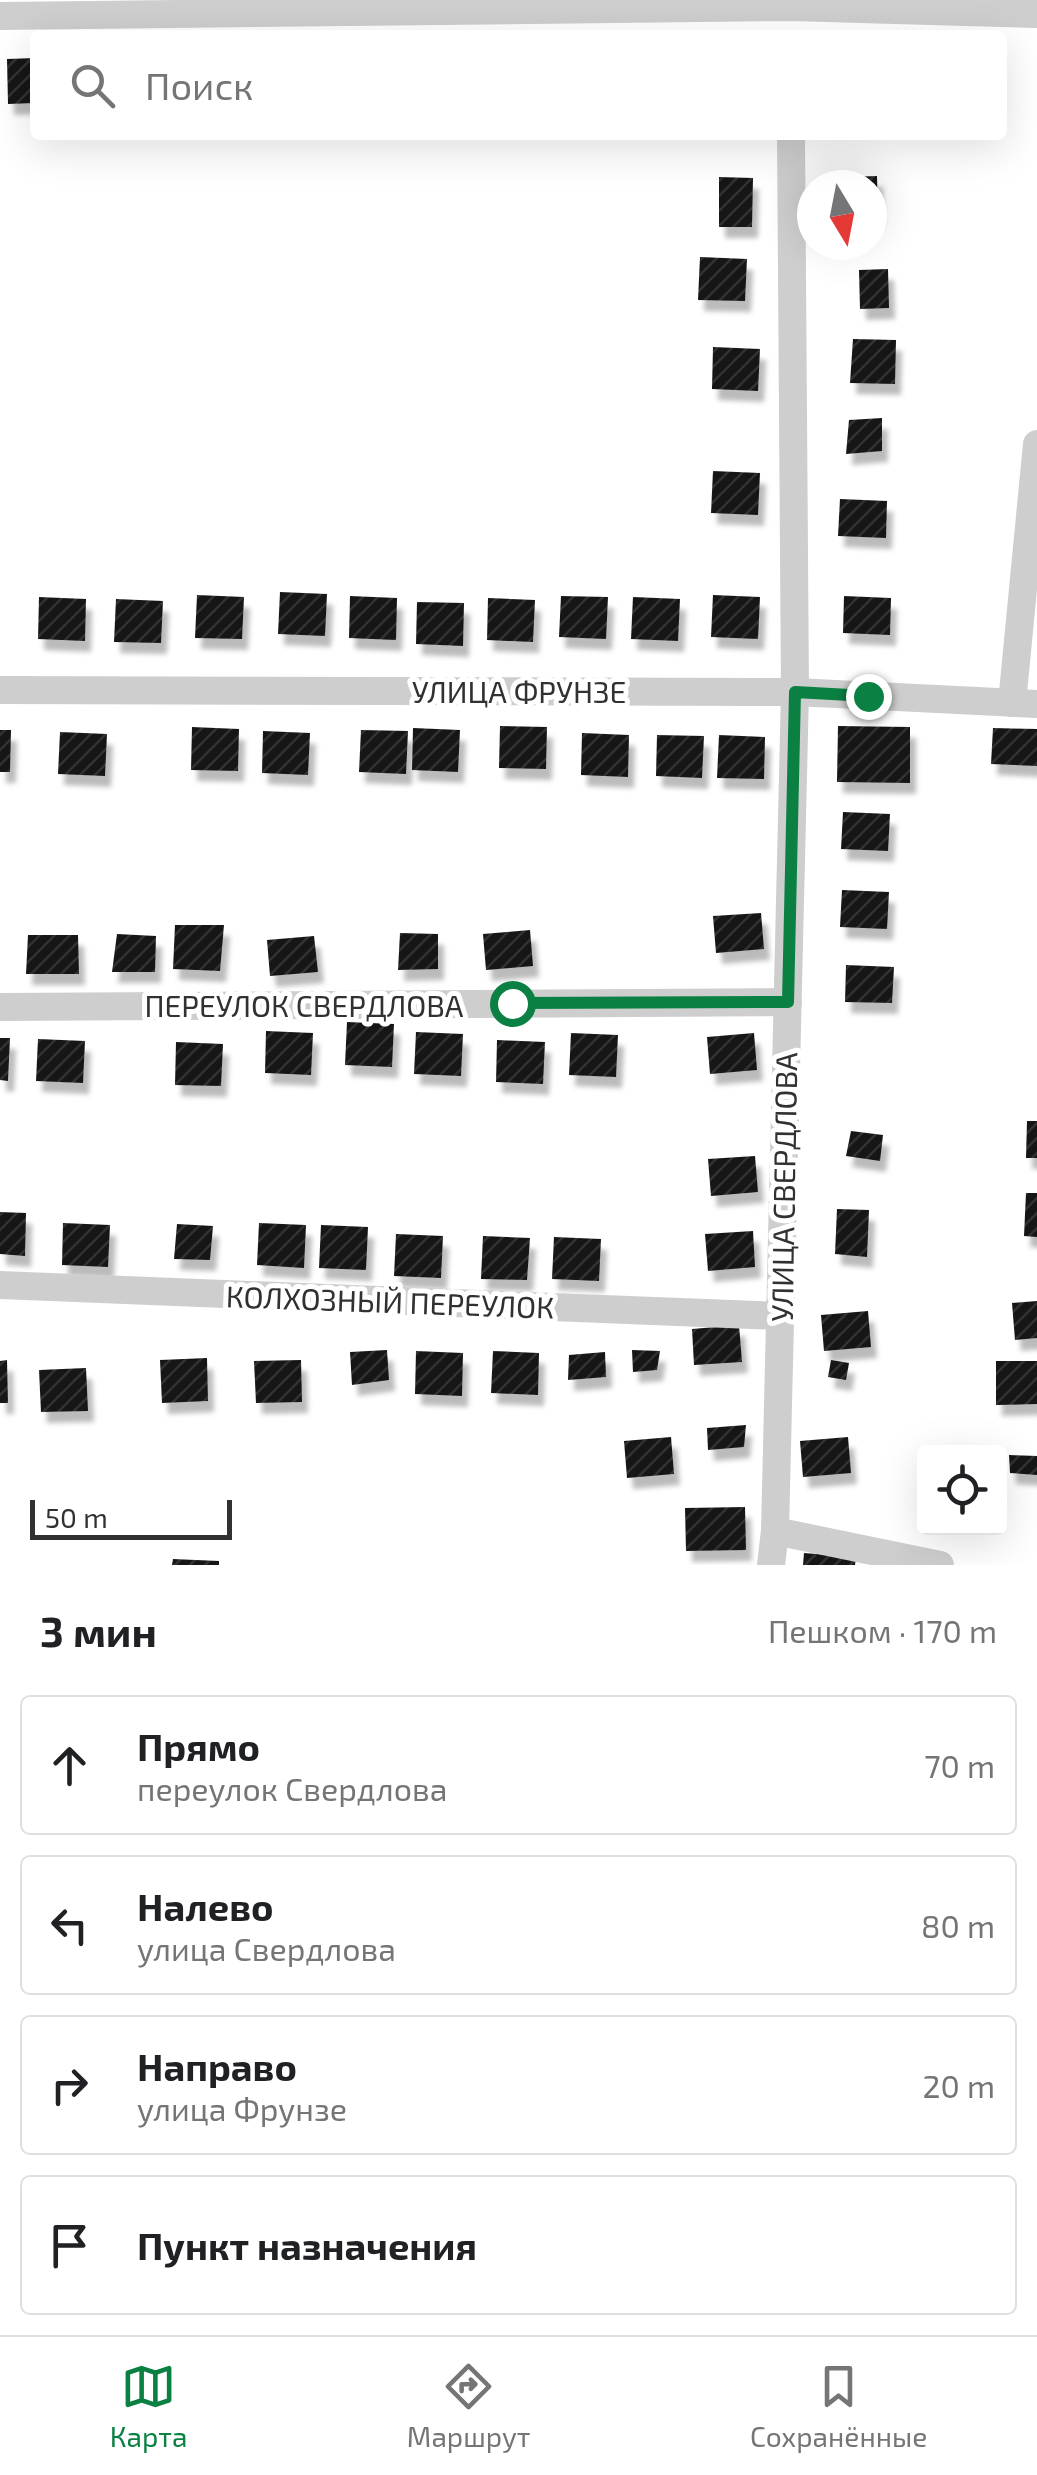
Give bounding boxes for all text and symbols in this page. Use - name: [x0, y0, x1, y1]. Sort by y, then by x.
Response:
- search box: [30, 30, 1007, 140]
- icon: search: [65, 58, 120, 113]
- text: Поиск: [145, 62, 254, 108]
- north arrow: [797, 170, 887, 260]
- street label: УЛИЦА ФРУНЗЕ: [412, 673, 626, 709]
- route end: [846, 674, 892, 720]
- route start: [490, 981, 536, 1027]
- street label: ПЕРЕУЛОК СВЕРДЛОВА: [144, 987, 464, 1023]
- street label: УЛИЦА СВЕРДЛОВА: [763, 1052, 803, 1322]
- street label: КОЛХОЗНЫЙ ПЕРЕУЛОК: [225, 1277, 555, 1325]
- map controls: [917, 1445, 1007, 1535]
- button: locate: [917, 1445, 1007, 1535]
- scale bar: [30, 1495, 232, 1540]
- text: 50 m: [45, 1500, 108, 1534]
- text: 3 мин: [40, 1605, 157, 1655]
- text: Пешком · 170 m: [768, 1611, 997, 1649]
- text: Прямо: [137, 1723, 260, 1769]
- icon: ahead: [42, 1738, 97, 1793]
- text: 70 m: [924, 1746, 995, 1784]
- text: переулок Свердлова: [137, 1769, 447, 1807]
- text: Налево: [137, 1883, 273, 1929]
- icon: left: [42, 1898, 97, 1953]
- text: 80 m: [921, 1906, 995, 1944]
- text: улица Свердлова: [137, 1929, 396, 1967]
- text: Направо: [137, 2043, 297, 2089]
- icon: right: [42, 2058, 97, 2113]
- text: 20 m: [923, 2066, 995, 2104]
- text: улица Фрунзе: [137, 2089, 347, 2127]
- icon: arrive: [42, 2218, 97, 2273]
- text: Пункт назначения: [137, 2222, 477, 2268]
- tab: Карта: [110, 2359, 187, 2453]
- tab: Маршрут: [407, 2359, 531, 2453]
- tab: Сохранённые: [750, 2359, 927, 2453]

